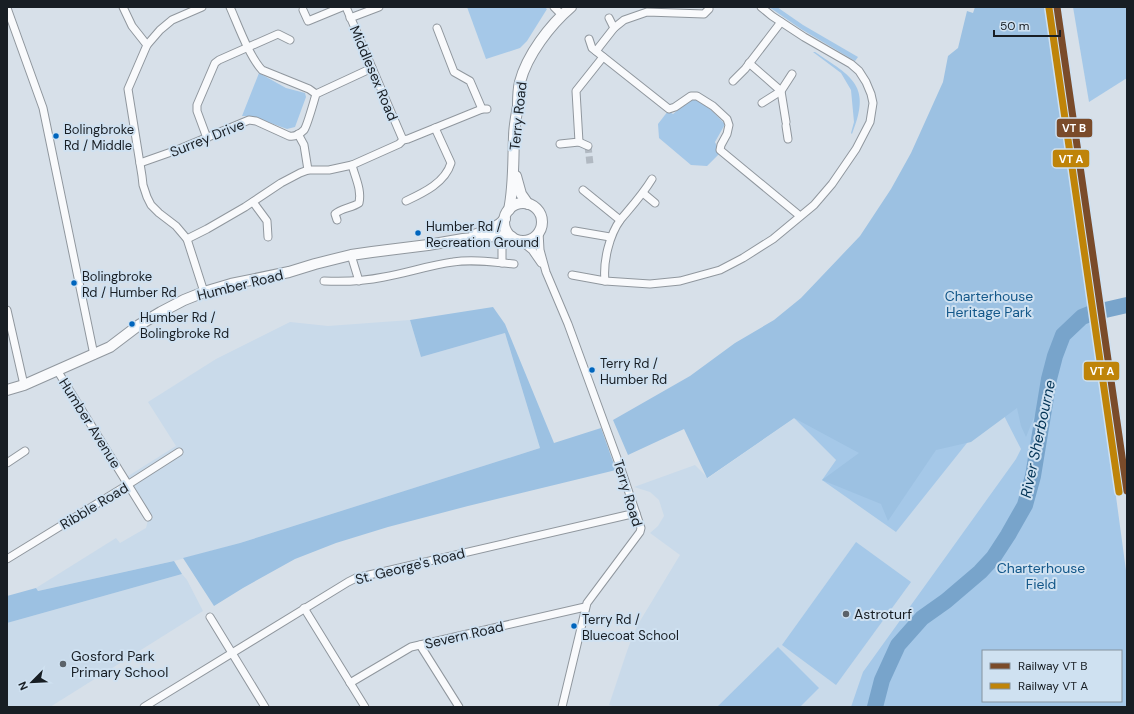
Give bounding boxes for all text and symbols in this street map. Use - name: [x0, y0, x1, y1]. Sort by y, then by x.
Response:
- scale bar: [994, 12, 1060, 38]
- text: 50 m: [1000, 18, 1029, 34]
- street label: Middlesex Road: [346, 23, 402, 123]
- street label: Terry Road: [505, 81, 531, 151]
- street label: Surrey Drive: [167, 115, 247, 161]
- line badge: VT B: [1056, 118, 1093, 138]
- place label: Bolingbroke Rd / Middle: [64, 121, 134, 154]
- text: VT B: [1062, 121, 1086, 135]
- marker: Bolingbroke Rd / Middle: [51, 131, 61, 141]
- line badge: VT A: [1052, 149, 1090, 168]
- text: VT A: [1059, 152, 1084, 166]
- place label: Humber Rd / Recreation Ground: [426, 218, 539, 251]
- marker: Humber Rd / Recreation Ground: [413, 228, 423, 238]
- street label: Humber Road: [195, 266, 285, 304]
- place label: Bolingbroke Rd / Humber Rd: [82, 268, 177, 301]
- marker: Bolingbroke Rd / Humber Rd: [69, 278, 79, 288]
- park label: Charterhouse Heritage Park: [945, 287, 1033, 321]
- place label: Humber Rd / Bolingbroke Rd: [140, 309, 229, 342]
- marker: Humber Rd / Bolingbroke Rd: [127, 319, 137, 329]
- place label: Terry Rd / Humber Rd: [600, 355, 667, 388]
- line badge: VT A: [1083, 361, 1120, 381]
- text: VT A: [1090, 364, 1115, 378]
- marker: Terry Rd / Humber Rd: [587, 365, 597, 375]
- street label: Humber Avenue: [55, 374, 125, 472]
- water label: River Sherbourne: [1016, 378, 1060, 500]
- street label: Terry Road: [609, 457, 647, 529]
- street label: Ribble Road: [57, 479, 131, 533]
- street label: St. George's Road: [353, 544, 467, 588]
- park label: Charterhouse Field: [997, 559, 1085, 593]
- place label: Astroturf: [854, 605, 912, 623]
- marker: Astroturf: [841, 609, 851, 619]
- place label: Terry Rd / Bluecoat School: [582, 611, 679, 644]
- street label: Severn Road: [423, 617, 505, 653]
- marker: Terry Rd / Bluecoat School: [569, 621, 579, 631]
- place label: Gosford Park Primary School: [71, 647, 168, 681]
- legend: [982, 650, 1122, 702]
- text: Railway VT B: [1018, 658, 1087, 674]
- marker: Gosford Park Primary School: [58, 659, 68, 669]
- north arrow: [12, 662, 52, 702]
- text: Railway VT A: [1018, 678, 1088, 694]
- text: N: [15, 680, 31, 693]

